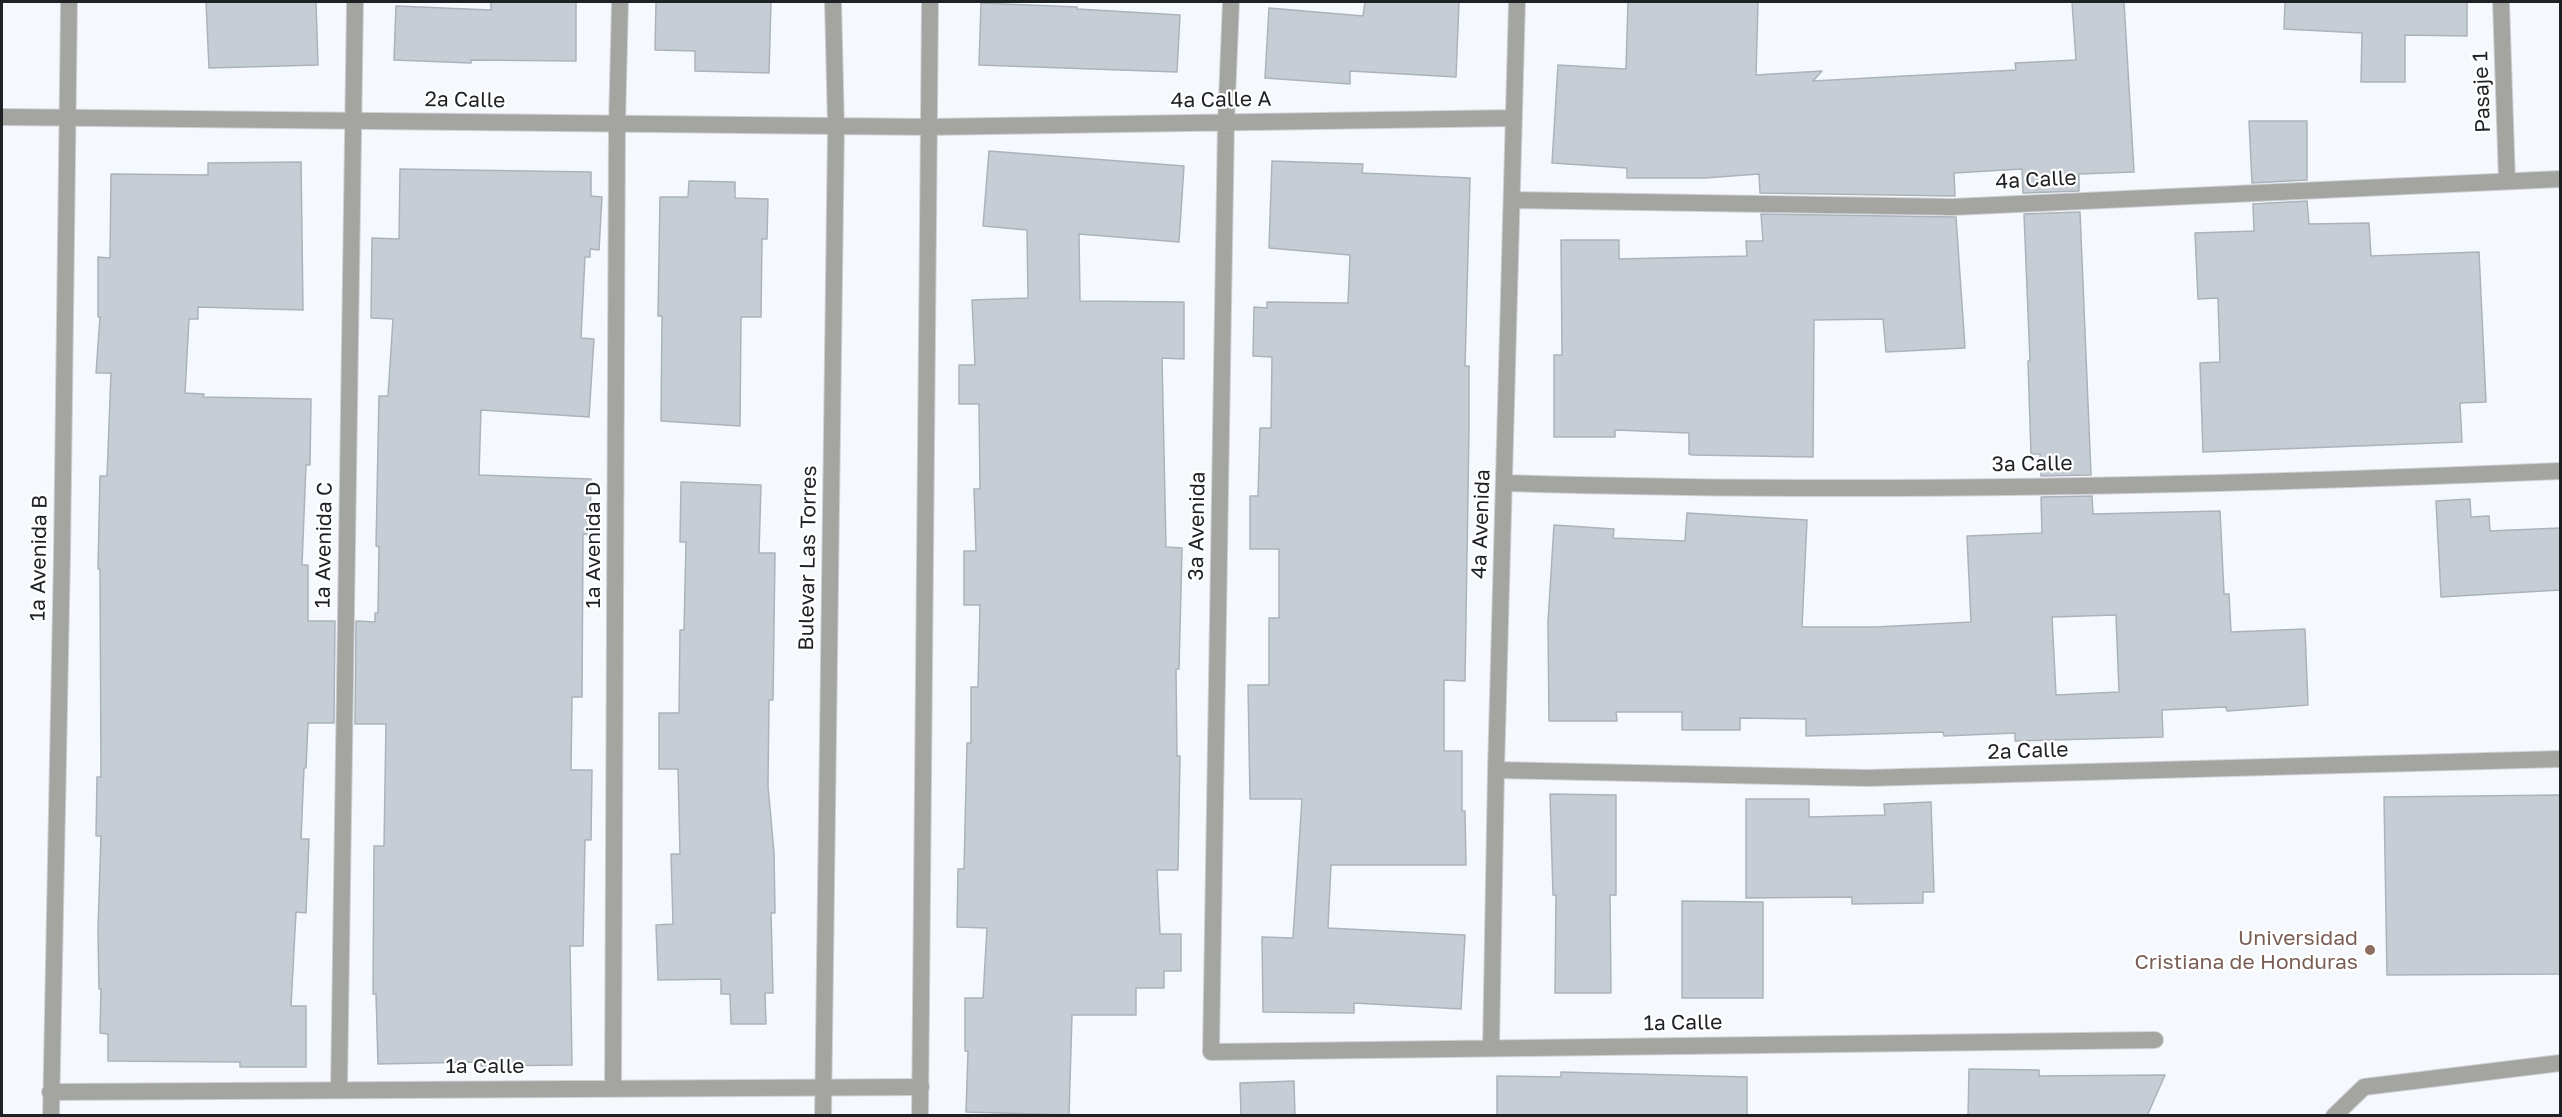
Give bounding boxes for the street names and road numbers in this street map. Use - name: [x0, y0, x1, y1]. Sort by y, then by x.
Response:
- street label: Pasaje 1: [2468, 51, 2496, 133]
- street label: 2a Calle: [424, 87, 506, 113]
- street label: 4a Calle A: [1170, 87, 1272, 113]
- street label: 4a Calle: [1995, 165, 2077, 195]
- street label: 3a Calle: [1991, 451, 2073, 477]
- street label: Bulevar Las Torres: [794, 465, 822, 651]
- street label: 4a Avenida: [1466, 469, 1496, 579]
- street label: 3a Avenida: [1183, 471, 1211, 581]
- street label: 1a Avenida C: [310, 482, 338, 608]
- street label: 1a Avenida D: [580, 482, 606, 608]
- street label: 1a Avenida B: [25, 495, 53, 621]
- street label: 2a Calle: [1987, 737, 2069, 765]
- street label: 1a Calle: [1643, 1010, 1723, 1036]
- street label: 1a Calle: [446, 1053, 524, 1079]

